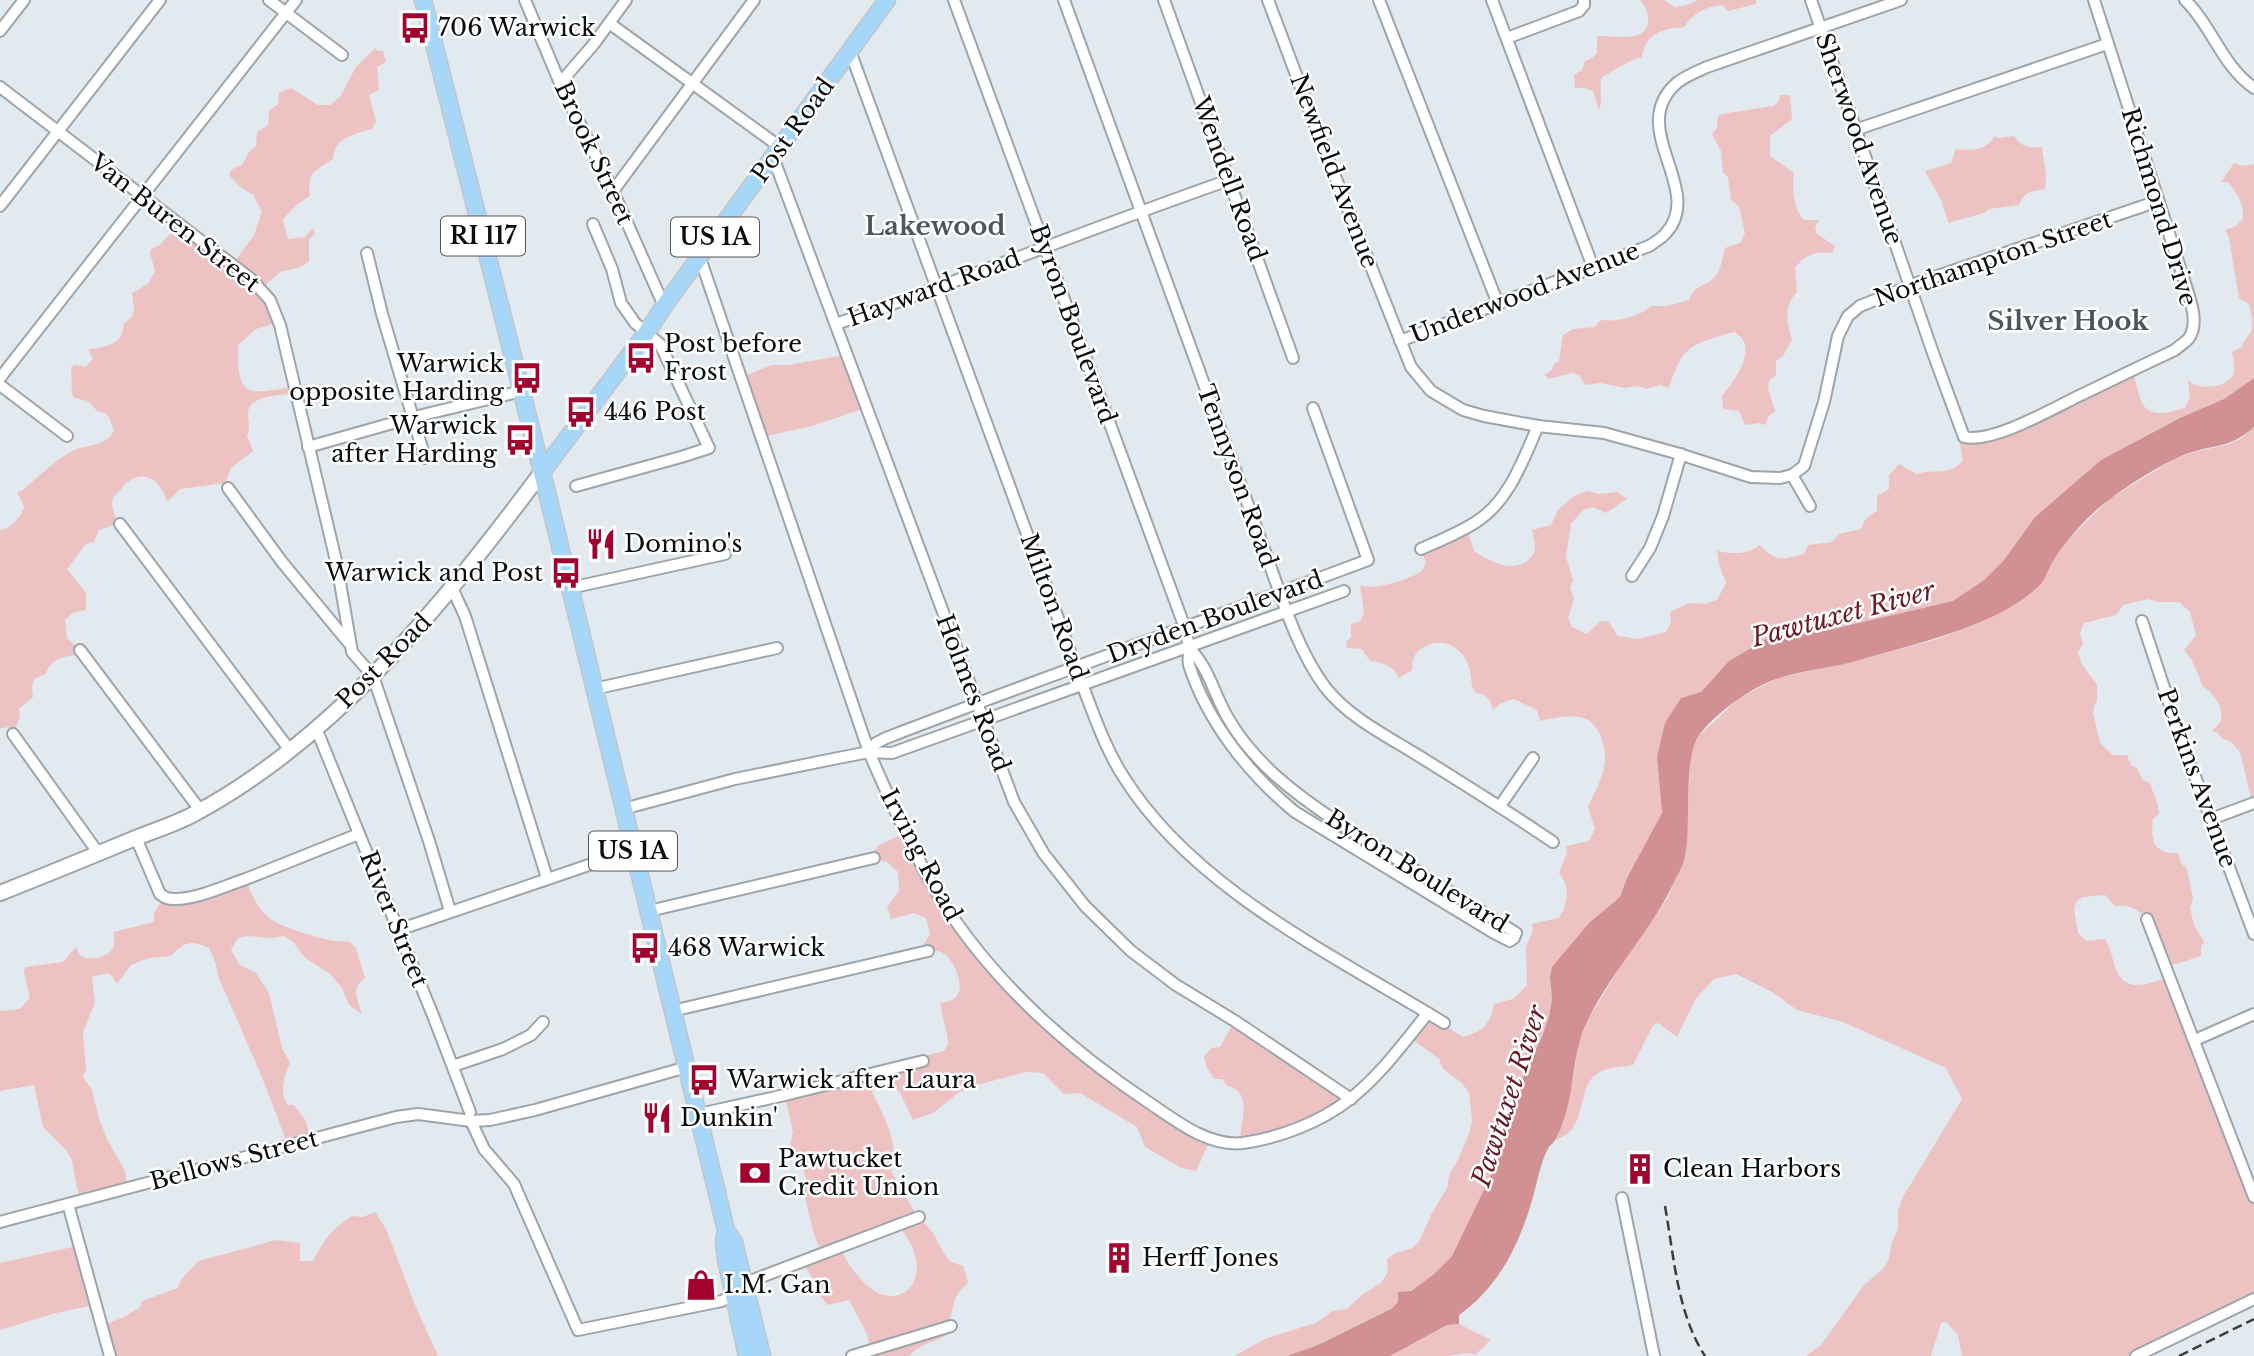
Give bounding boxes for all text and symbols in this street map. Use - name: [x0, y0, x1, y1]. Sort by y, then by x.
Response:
- bus stop icon: 706 Warwick: [398, 11, 432, 45]
- place label: 706 Warwick: [438, 13, 596, 42]
- street label: Sherwood Avenue: [1810, 29, 1909, 249]
- street label: Newfield Avenue: [1284, 70, 1385, 272]
- street label: Post Road: [745, 72, 840, 188]
- street label: Brook Street: [549, 77, 640, 229]
- street label: Wendell Road: [1186, 92, 1273, 265]
- street label: Richmond Drive: [2115, 104, 2203, 310]
- street label: Van Buren Street: [84, 146, 266, 298]
- street label: Northampton Street: [1870, 204, 2115, 313]
- district label: Lakewood: [864, 210, 1006, 242]
- road number: RI 117: [441, 216, 525, 256]
- road number: US 1A: [671, 218, 759, 256]
- street label: Byron Boulevard: [1024, 220, 1123, 427]
- street label: Underwood Avenue: [1406, 235, 1643, 350]
- street label: Hayward Road: [843, 243, 1024, 332]
- district label: Silver Hook: [1987, 305, 2149, 337]
- place label: Post before Frost: [664, 329, 802, 386]
- bus stop icon: Post before Frost: [624, 341, 658, 375]
- place label: Warwick opposite Harding: [289, 349, 505, 406]
- bus stop icon: Warwick opposite Harding: [510, 361, 544, 395]
- street label: Tennyson Road: [1191, 381, 1284, 571]
- bus stop icon: 446 Post: [564, 395, 598, 429]
- place label: 446 Post: [604, 397, 706, 426]
- place label: Warwick after Harding: [331, 411, 498, 468]
- bus stop icon: Warwick after Harding: [503, 423, 537, 457]
- restaurant icon: Domino's: [584, 527, 618, 561]
- place label: Domino's: [624, 529, 742, 558]
- street label: Milton Road: [1014, 529, 1094, 684]
- bus stop icon: Warwick and Post: [549, 556, 583, 590]
- place label: Warwick and Post: [324, 558, 543, 587]
- street label: Dryden Boulevard: [1103, 564, 1327, 669]
- water label: Pawtuxet River: [1747, 574, 1939, 654]
- street label: Post Road: [330, 607, 437, 714]
- street label: Holmes Road: [930, 610, 1017, 776]
- street label: Perkins Avenue: [2152, 684, 2243, 871]
- street label: Irving Road: [874, 784, 968, 926]
- street label: Byron Boulevard: [1321, 803, 1514, 939]
- road number: US 1A: [589, 832, 677, 870]
- street label: River Street: [354, 846, 435, 991]
- bus stop icon: 468 Warwick: [628, 931, 662, 965]
- place label: 468 Warwick: [668, 933, 825, 962]
- water label: Pawtuxet River: [1464, 1000, 1554, 1192]
- bus stop icon: Warwick after Laura: [687, 1063, 721, 1097]
- place label: Warwick after Laura: [726, 1065, 977, 1094]
- restaurant icon: Dunkin': [640, 1101, 674, 1135]
- place label: Dunkin': [680, 1103, 778, 1132]
- street label: Bellows Street: [146, 1123, 321, 1196]
- place label: Pawtucket Credit Union: [778, 1144, 939, 1201]
- building icon: Clean Harbors: [1623, 1152, 1657, 1186]
- place label: Clean Harbors: [1663, 1154, 1841, 1183]
- bank icon: Pawtucket Credit Union: [738, 1156, 772, 1190]
- building icon: Herff Jones: [1102, 1241, 1136, 1275]
- place label: Herff Jones: [1142, 1243, 1279, 1272]
- shop icon: I.M. Gan: [684, 1268, 718, 1302]
- place label: I.M. Gan: [724, 1270, 830, 1299]

